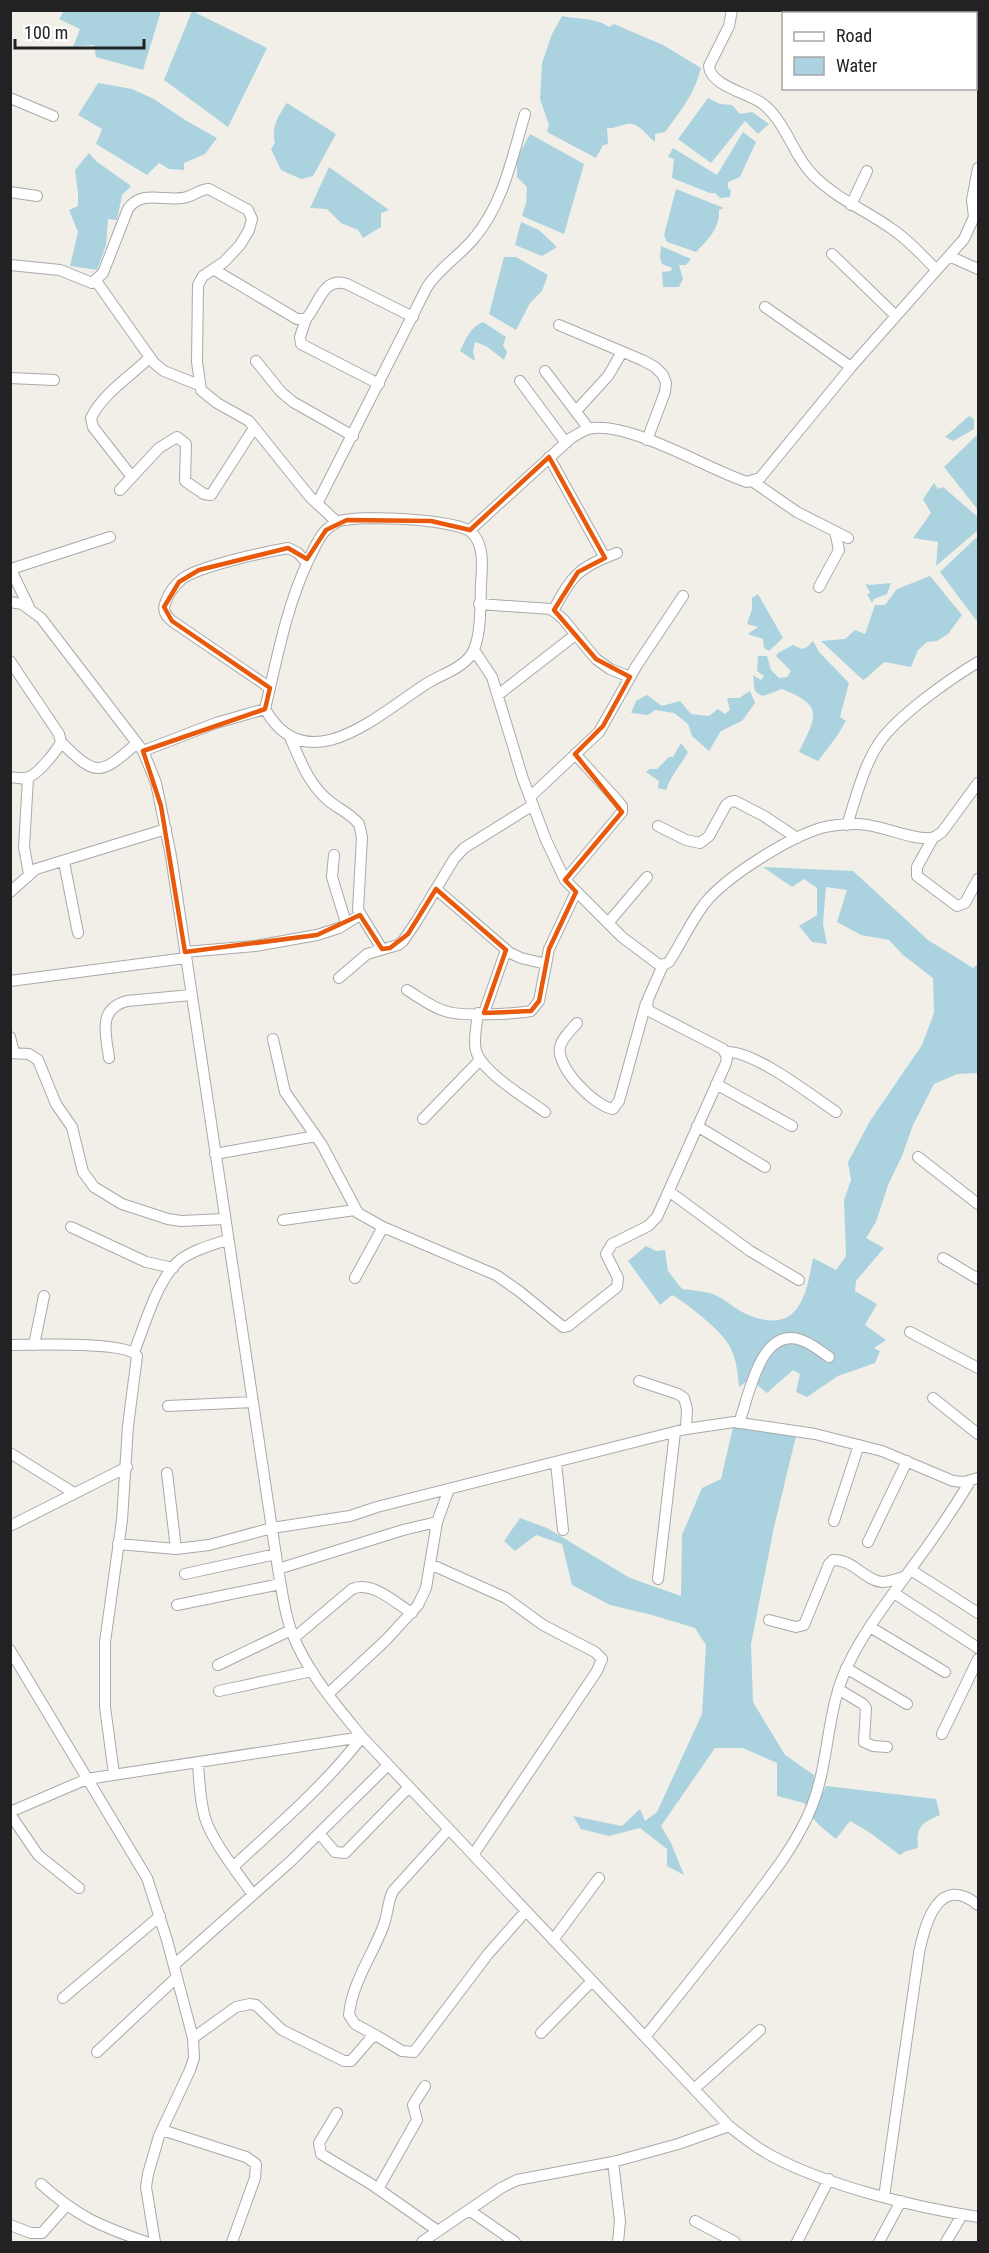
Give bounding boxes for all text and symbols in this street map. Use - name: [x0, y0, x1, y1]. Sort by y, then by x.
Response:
- scale bar: [15, 12, 144, 50]
- legend: [782, 12, 977, 90]
- text: 100 m: [24, 22, 68, 43]
- text: Road: [836, 25, 872, 46]
- text: Water: [836, 55, 878, 76]

